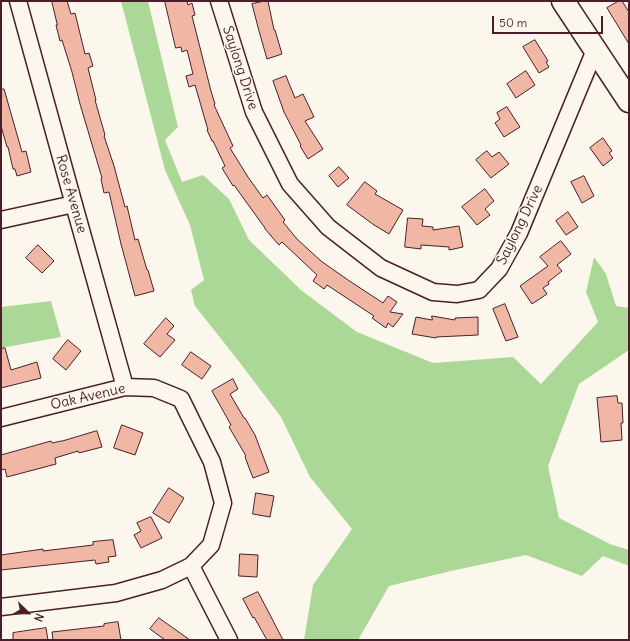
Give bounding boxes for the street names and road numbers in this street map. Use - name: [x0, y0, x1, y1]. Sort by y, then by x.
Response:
- street label: Saylong Drive: [219, 24, 261, 112]
- street label: Rose Avenue: [52, 153, 90, 235]
- street label: Saylong Drive: [493, 182, 547, 268]
- street label: Oak Avenue: [49, 380, 127, 414]

